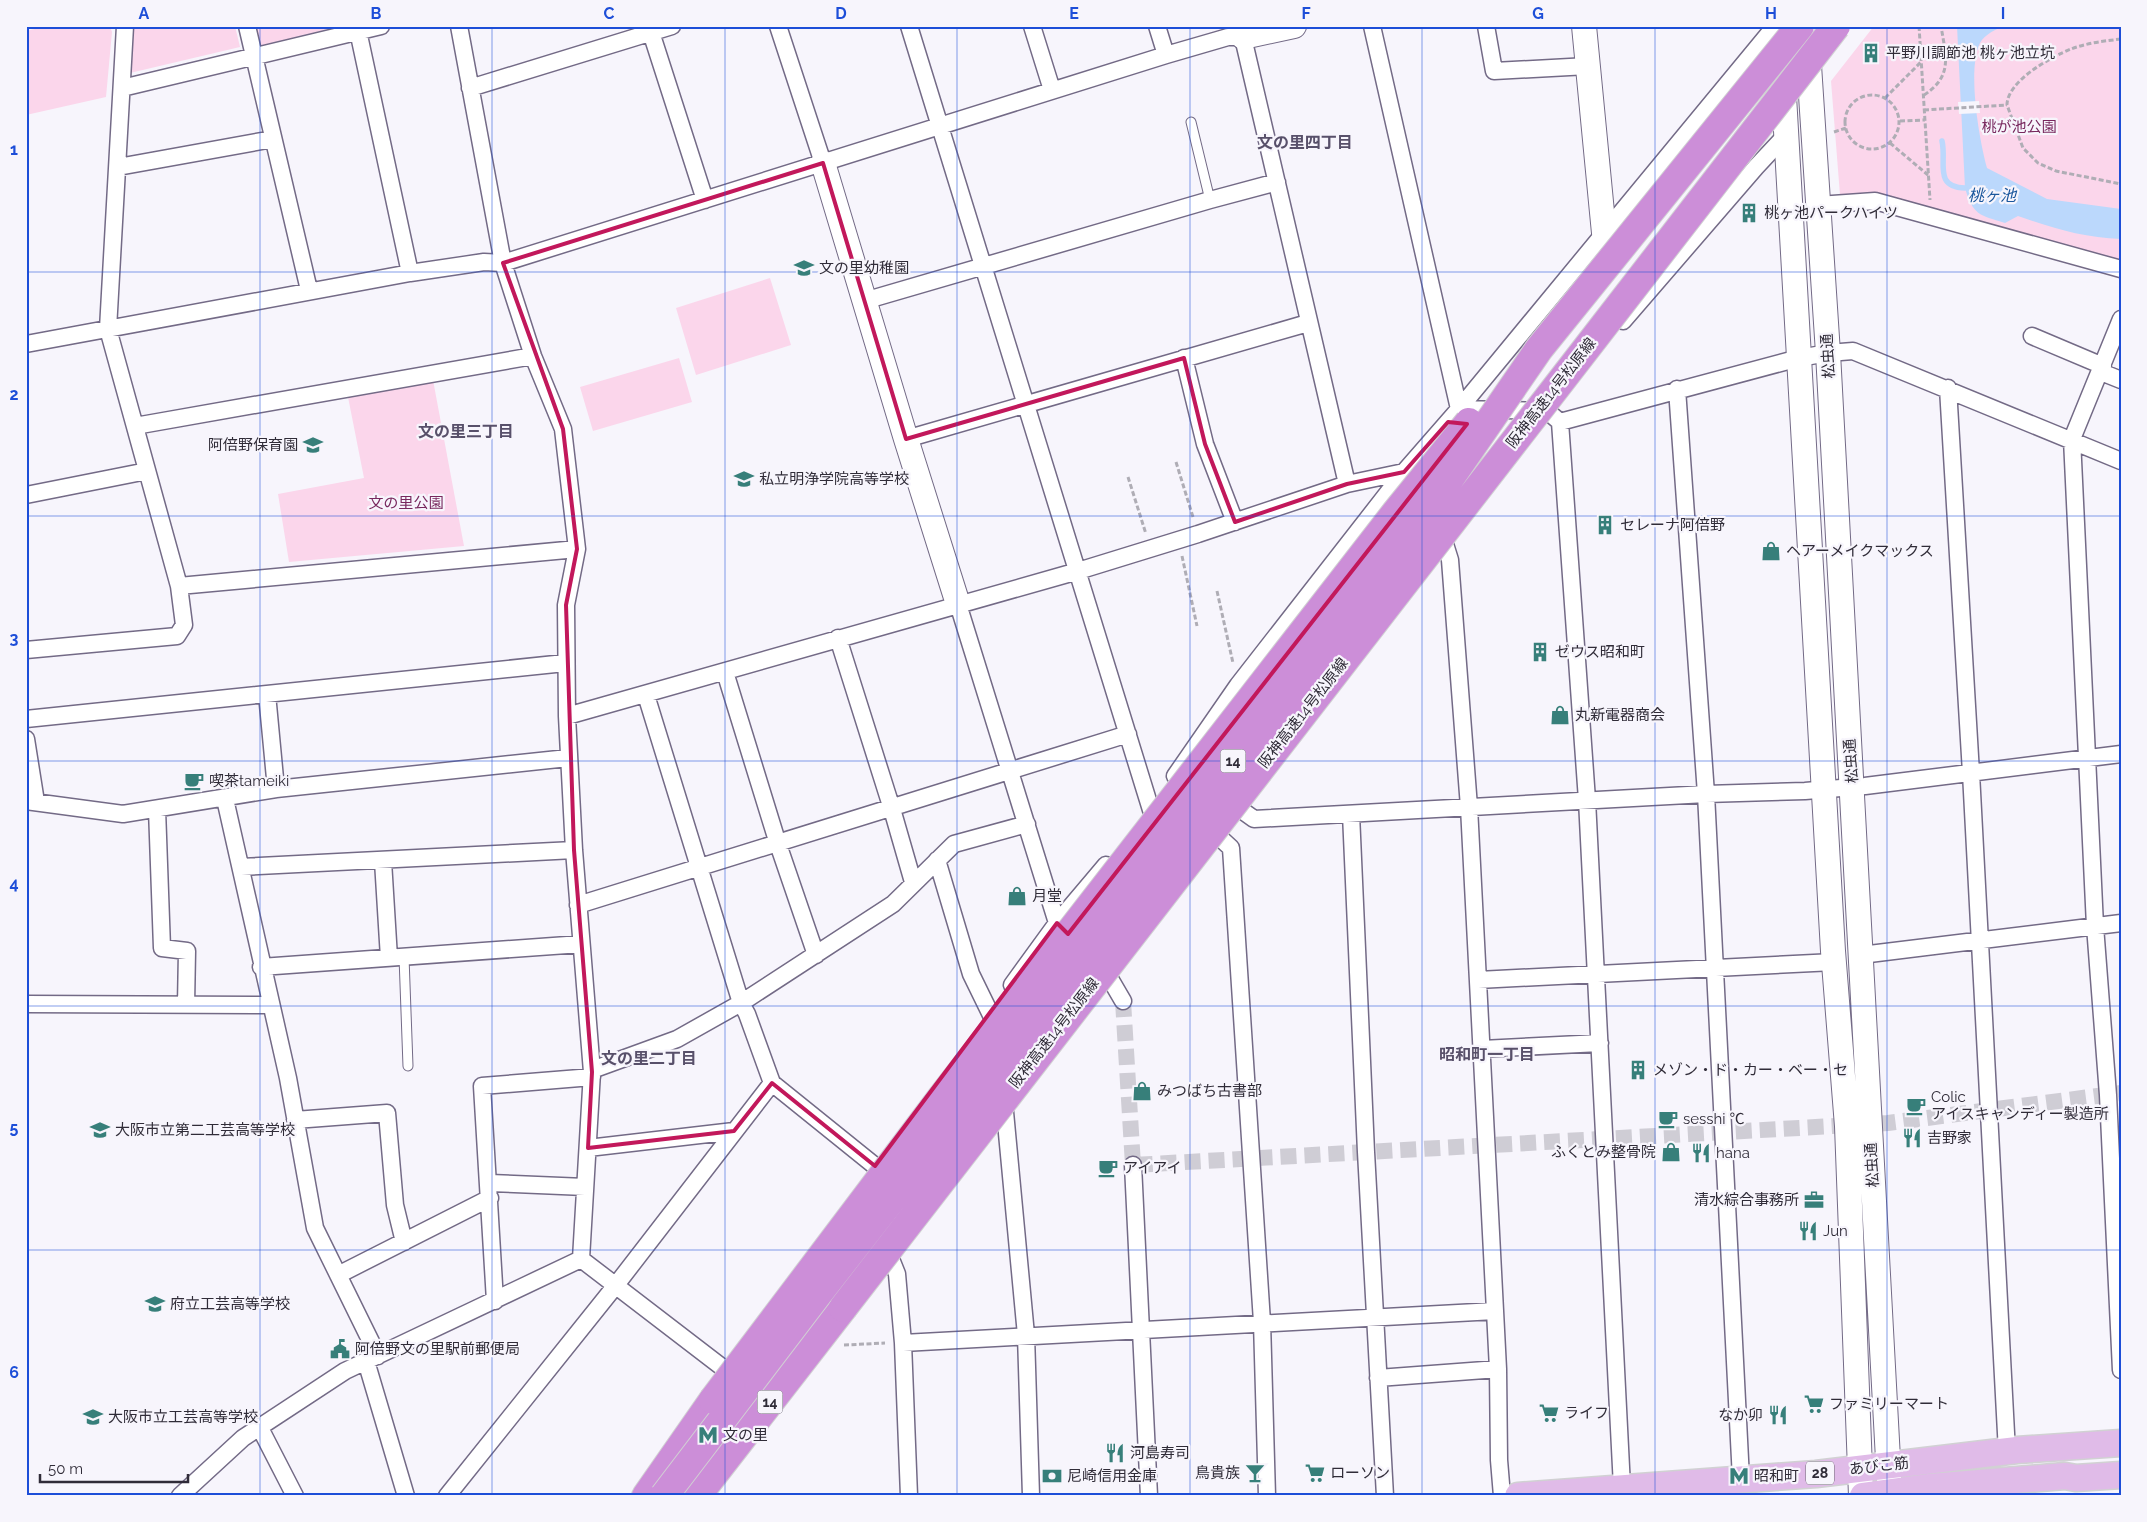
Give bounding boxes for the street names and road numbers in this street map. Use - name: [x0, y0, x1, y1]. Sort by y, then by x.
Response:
- street label: 松虫通: [1818, 333, 1838, 379]
- street label: 阪神高速14号松原線: [1502, 334, 1600, 452]
- street label: 阪神高速14号松原線: [1254, 654, 1352, 772]
- street label: 松虫通: [1840, 738, 1862, 784]
- road number: 14: [1220, 749, 1246, 772]
- street label: 阪神高速14号松原線: [1005, 974, 1103, 1092]
- street label: 松虫通: [1862, 1142, 1882, 1188]
- road number: 14: [758, 1390, 782, 1414]
- street label: あびこ筋: [1848, 1453, 1910, 1479]
- road number: 28: [1806, 1462, 1834, 1485]

